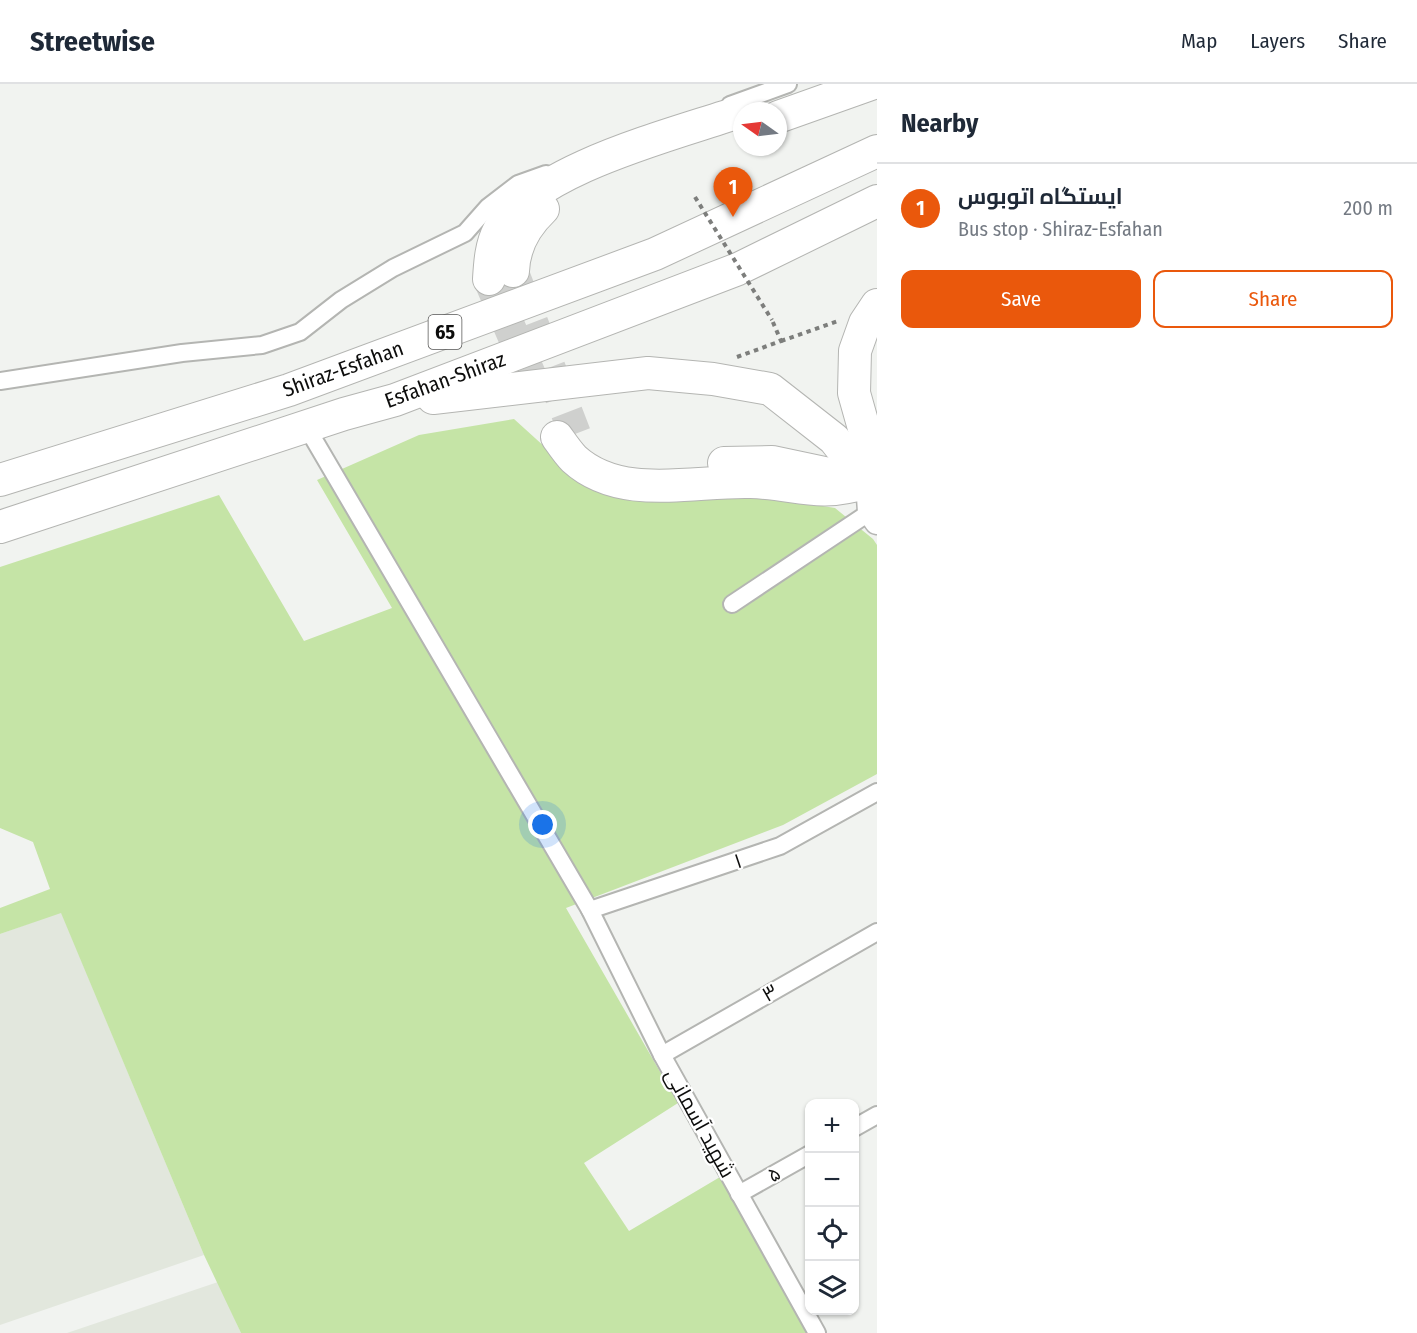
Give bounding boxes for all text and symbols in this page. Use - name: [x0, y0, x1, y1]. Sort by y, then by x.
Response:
- text: Streetwise: [30, 25, 155, 58]
- text: Map: [1181, 28, 1217, 54]
- text: Layers: [1250, 28, 1305, 54]
- text: Share: [1338, 28, 1387, 54]
- north arrow: [733, 102, 787, 156]
- text: Nearby: [901, 108, 978, 139]
- pin: 1: [714, 168, 752, 217]
- text: ایستگاه اتوبوس: [958, 183, 1123, 210]
- text: 1: [916, 196, 925, 220]
- text: 200 m: [1343, 196, 1393, 220]
- text: Bus stop · Shiraz-Esfahan: [958, 217, 1163, 241]
- button: Save: [901, 270, 1141, 328]
- button: Share: [1153, 270, 1393, 328]
- road number: 65: [428, 315, 462, 349]
- street label: Shiraz-Esfahan: [279, 335, 407, 403]
- street label: Esfahan-Shiraz: [381, 346, 509, 414]
- your location: [528, 810, 557, 839]
- street label: ۱: [731, 848, 745, 874]
- street label: ۳: [757, 978, 783, 1008]
- street label: شهید آسمانی: [659, 1064, 741, 1182]
- map controls: [805, 1099, 859, 1315]
- button: +: [805, 1099, 859, 1153]
- button: −: [805, 1153, 859, 1207]
- street label: ۵: [763, 1160, 785, 1188]
- button: locate: [805, 1207, 859, 1261]
- button: layers: [805, 1261, 859, 1315]

